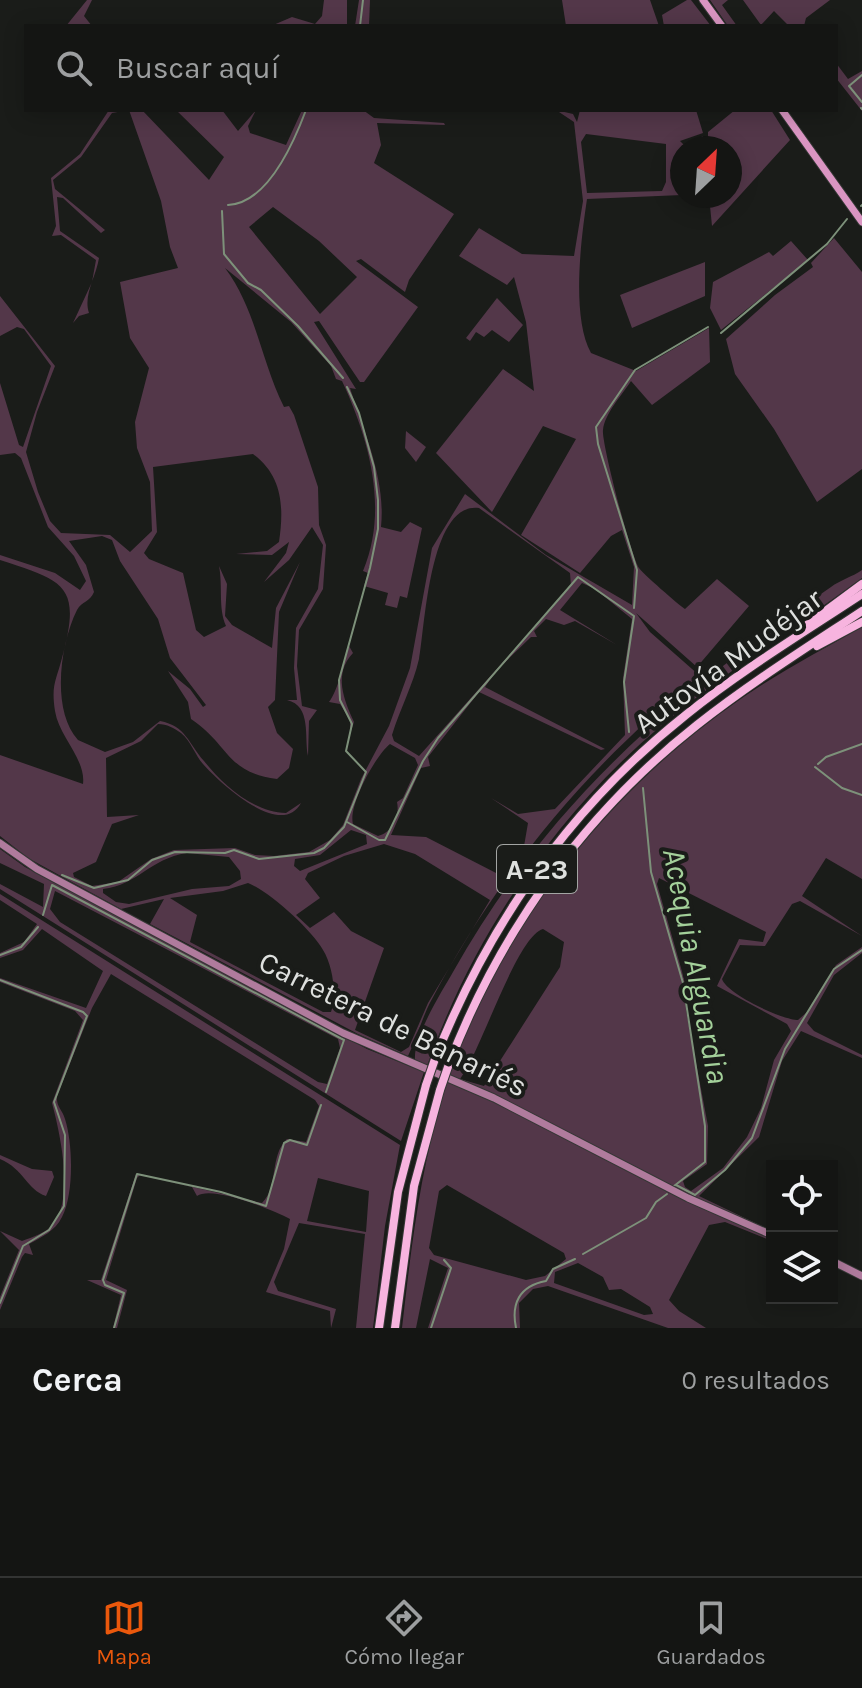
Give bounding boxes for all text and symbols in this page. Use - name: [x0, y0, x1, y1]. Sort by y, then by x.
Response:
- search box: [24, 24, 838, 112]
- icon: search: [52, 46, 96, 90]
- text: Buscar aquí: [116, 50, 280, 86]
- north arrow: [670, 136, 742, 208]
- street label: Autovía Mudéjar: [627, 580, 829, 741]
- road number: A-23: [497, 845, 577, 893]
- water label: Acequia Alguardia: [655, 845, 737, 1087]
- street label: Carretera de Banariés: [253, 943, 533, 1105]
- map controls: [766, 1160, 838, 1304]
- button: locate: [766, 1160, 838, 1232]
- button: layers: [766, 1232, 838, 1304]
- text: Cerca: [32, 1360, 123, 1400]
- text: 0 resultados: [682, 1365, 830, 1396]
- tab: Mapa: [96, 1596, 152, 1670]
- tab: Cómo llegar: [344, 1596, 464, 1670]
- tab: Guardados: [656, 1596, 766, 1670]

